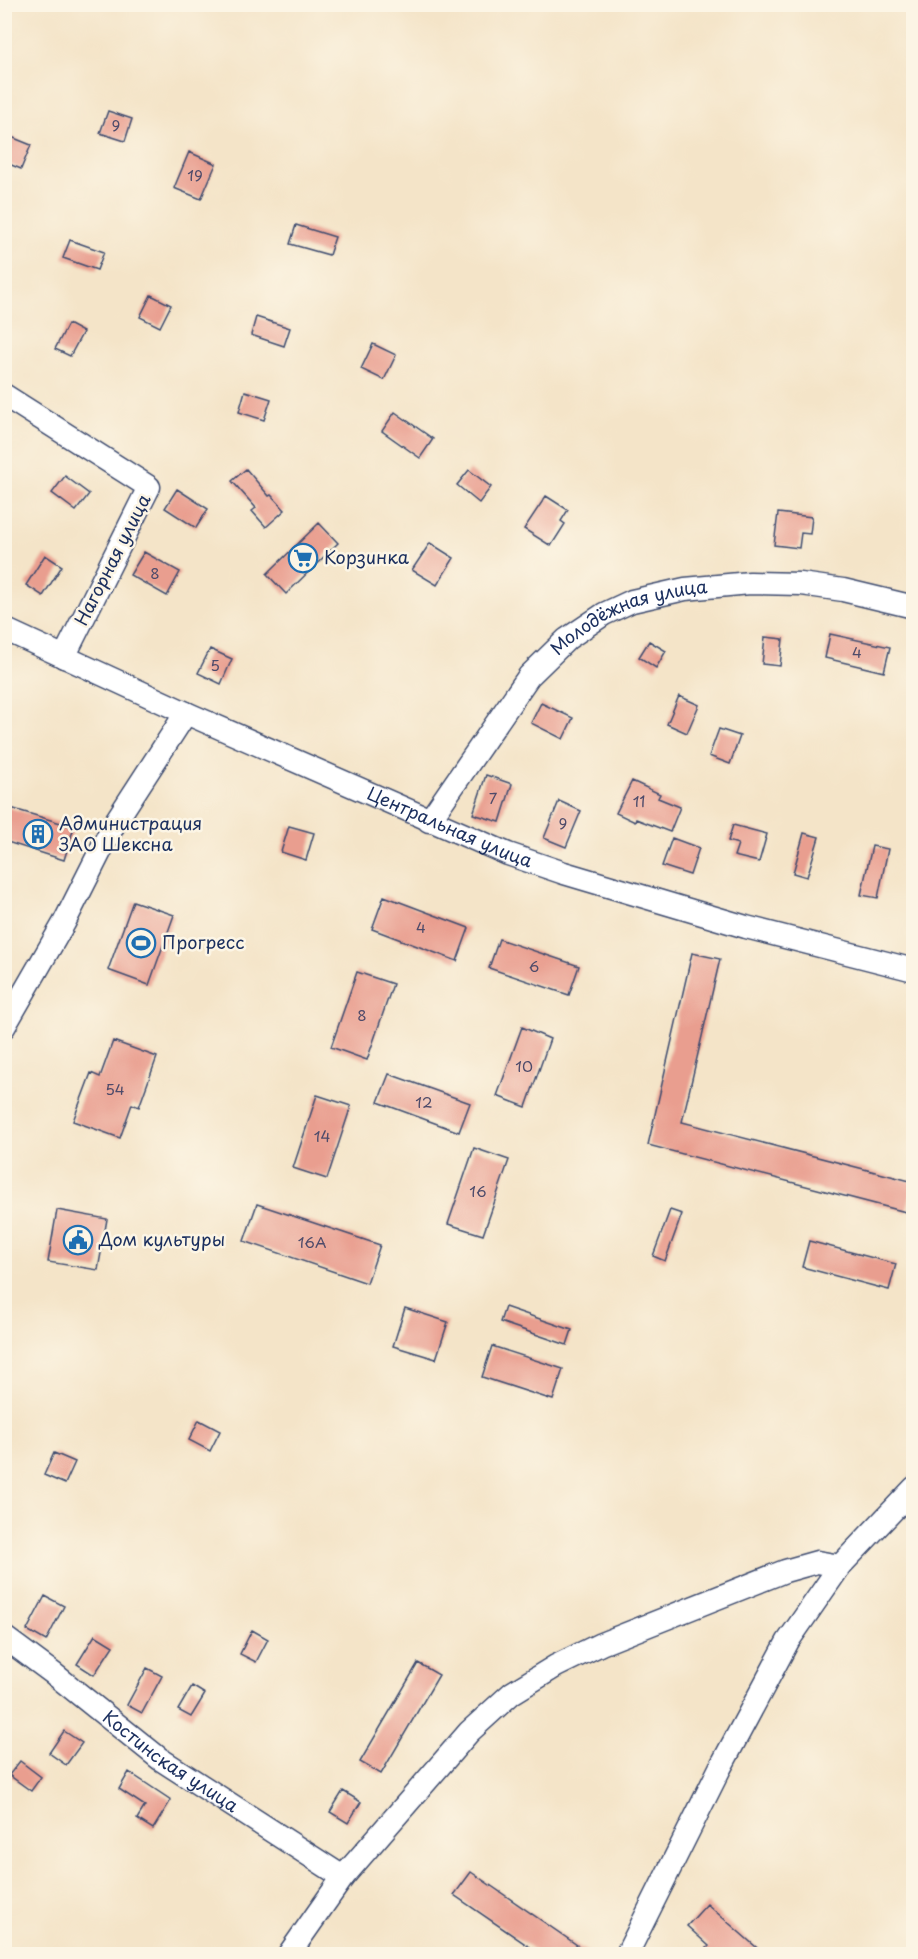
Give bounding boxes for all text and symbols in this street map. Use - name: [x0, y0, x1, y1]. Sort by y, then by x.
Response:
- house number: 9: [112, 113, 120, 136]
- house number: 19: [187, 163, 203, 186]
- street label: Нагорная улица: [67, 488, 157, 630]
- supermarket icon: Корзинка: [287, 542, 319, 574]
- place label: Корзинка: [324, 543, 410, 570]
- house number: 8: [150, 561, 160, 584]
- street label: Молодёжная улица: [543, 572, 709, 661]
- house number: 4: [852, 640, 862, 663]
- house number: 5: [210, 653, 220, 676]
- street label: Центральная улица: [363, 779, 537, 874]
- house number: 7: [489, 786, 498, 809]
- house number: 11: [633, 789, 645, 812]
- place label: Администрация ЗАО Шексна: [59, 809, 202, 857]
- house number: 9: [559, 811, 567, 834]
- building icon: Администрация ЗАО Шексна: [22, 818, 54, 850]
- house number: 4: [416, 915, 426, 938]
- sports icon: Прогресс: [125, 927, 157, 959]
- place label: Прогресс: [162, 928, 245, 955]
- house number: 6: [529, 954, 539, 977]
- house number: 8: [357, 1003, 367, 1026]
- house number: 10: [515, 1054, 533, 1077]
- house number: 54: [105, 1077, 125, 1100]
- house number: 12: [415, 1090, 433, 1113]
- house number: 14: [314, 1124, 330, 1147]
- house number: 16: [469, 1179, 487, 1202]
- public building icon: Дом культуры: [62, 1224, 94, 1256]
- place label: Дом культуры: [98, 1225, 225, 1252]
- house number: 16А: [298, 1230, 326, 1253]
- street label: Костинская улица: [97, 1703, 245, 1818]

